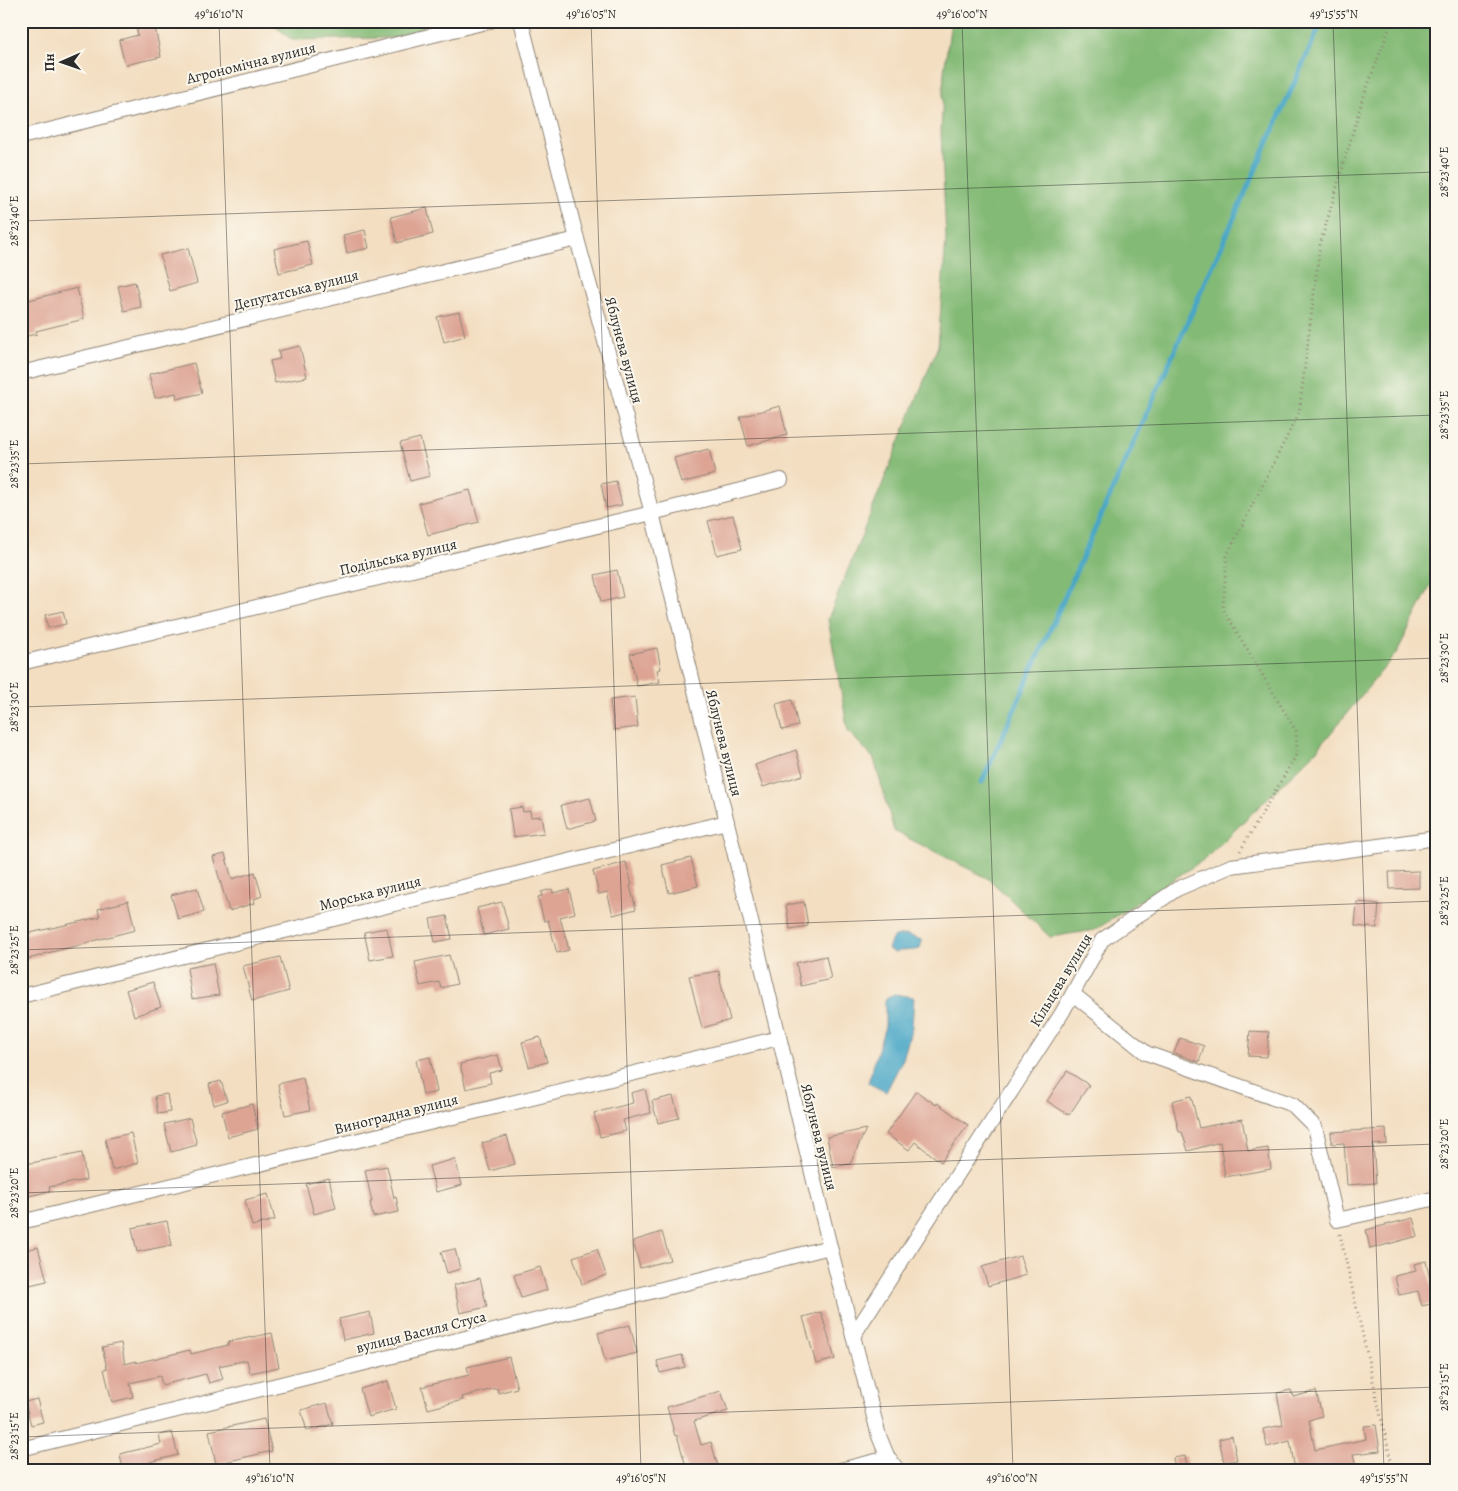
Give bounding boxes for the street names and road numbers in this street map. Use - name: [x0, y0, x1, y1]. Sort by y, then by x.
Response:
- street label: Агрономічна вулиця: [183, 37, 318, 89]
- street label: Депутатська вулиця: [231, 265, 361, 315]
- street label: Яблунева вулиця: [600, 294, 648, 406]
- street label: Подільська вулиця: [337, 534, 459, 580]
- street label: Яблунева вулиця: [701, 687, 747, 799]
- street label: Морська вулиця: [317, 871, 423, 915]
- street label: Кільцева вулиця: [1025, 930, 1097, 1030]
- street label: Яблунева вулиця: [796, 1081, 842, 1193]
- street label: Виноградна вулиця: [332, 1089, 460, 1139]
- street label: вулиця Василя Стуса: [354, 1306, 488, 1358]

